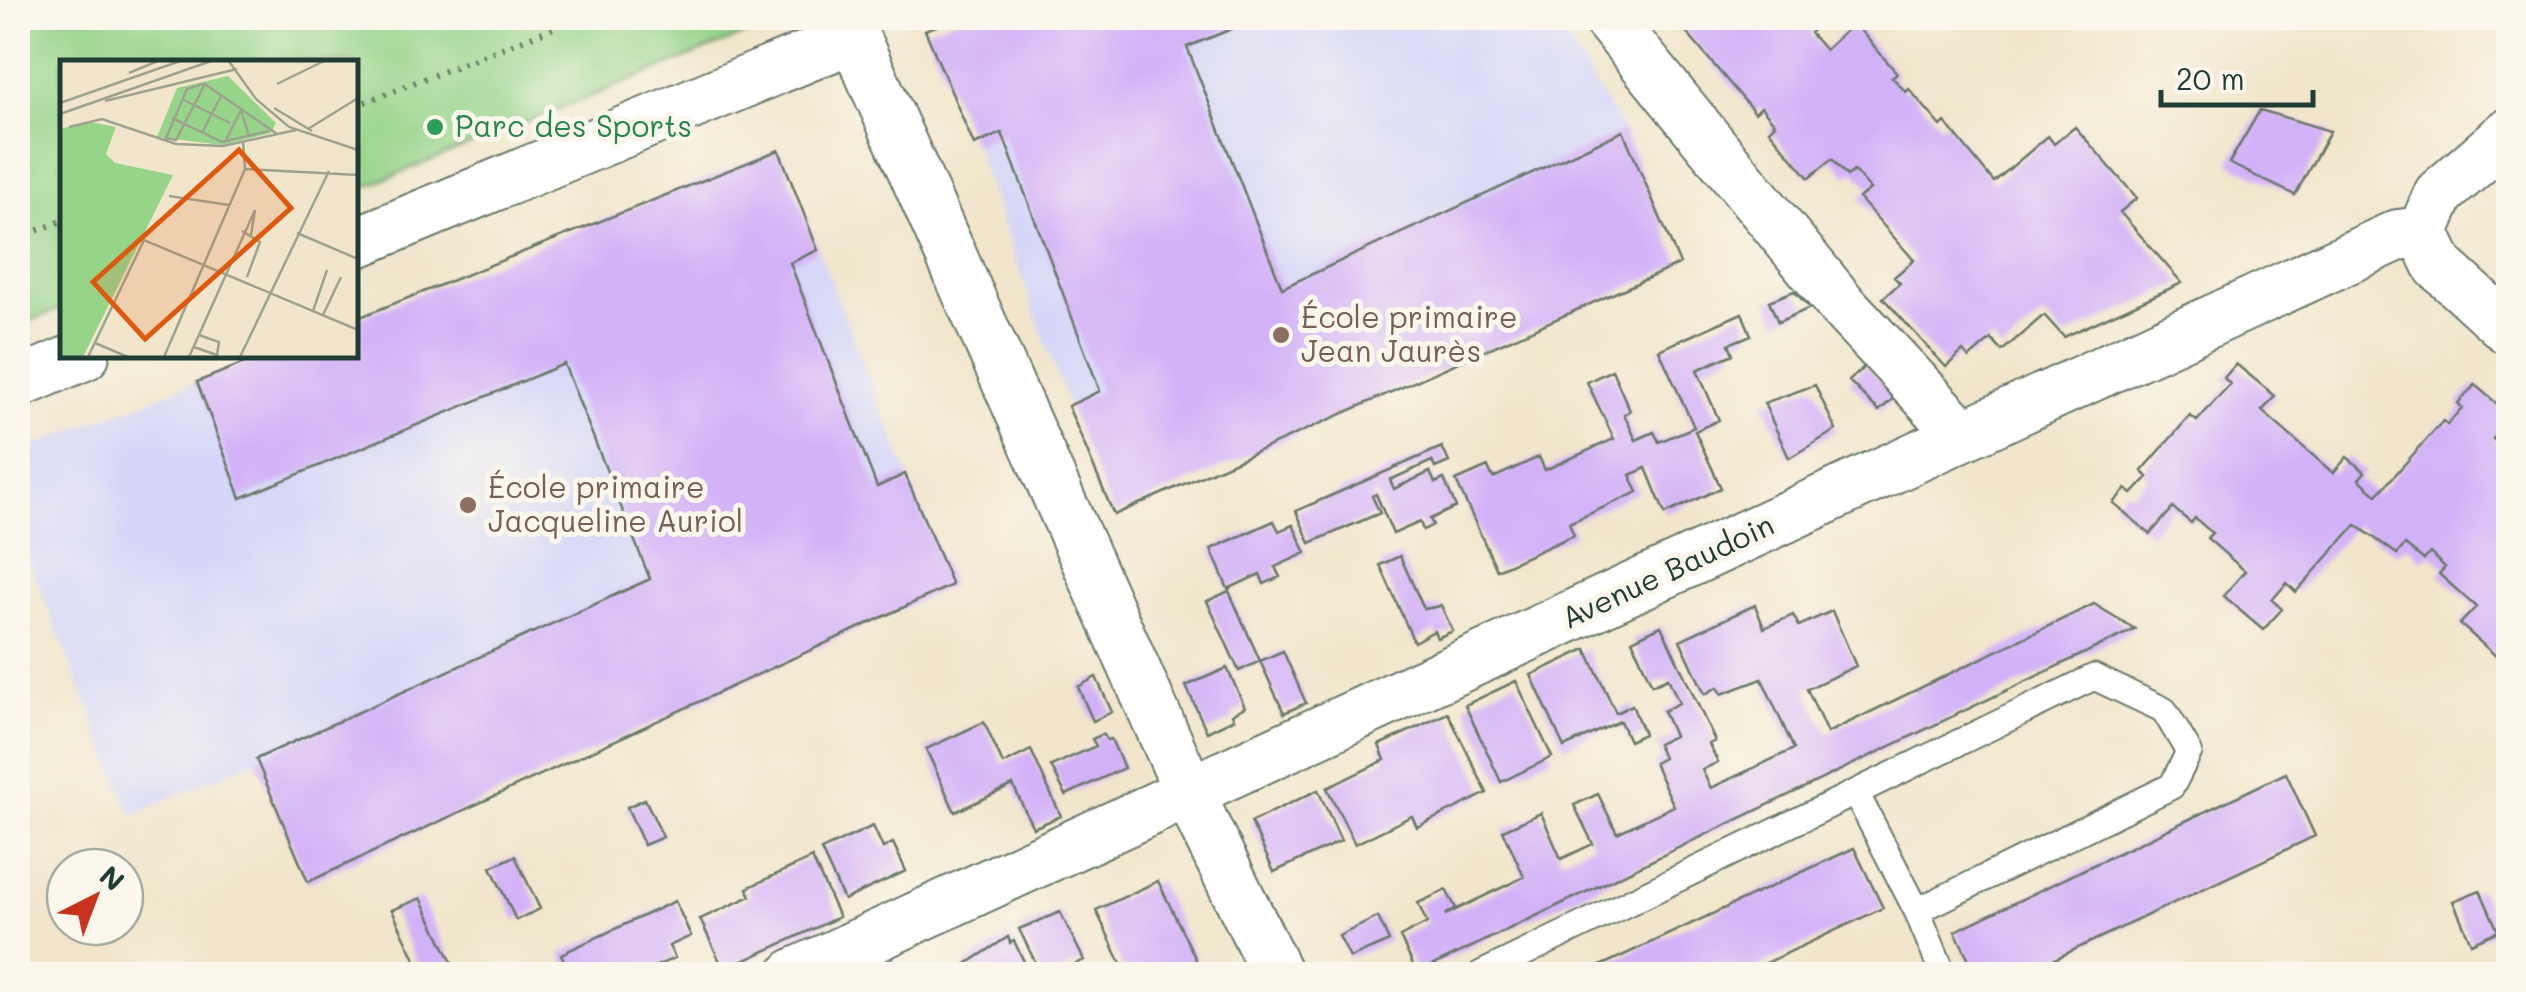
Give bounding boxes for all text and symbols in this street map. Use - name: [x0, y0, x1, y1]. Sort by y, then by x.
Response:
- scale bar: [2161, 45, 2314, 107]
- text: 20 m: [2176, 58, 2245, 98]
- inset map: [60, 60, 358, 358]
- place label: Parc des Sports: [455, 105, 692, 145]
- marker: Parc des Sports: [424, 116, 446, 138]
- place label: École primaire Jean Jaurès: [1301, 296, 1517, 370]
- marker: École primaire Jean Jaurès: [1270, 324, 1292, 346]
- place label: École primaire Jacqueline Auriol: [488, 466, 743, 540]
- marker: École primaire Jacqueline Auriol: [457, 494, 479, 516]
- street label: Avenue Baudoin: [1555, 504, 1780, 637]
- north arrow: [45, 847, 145, 947]
- text: N: [92, 857, 132, 898]

